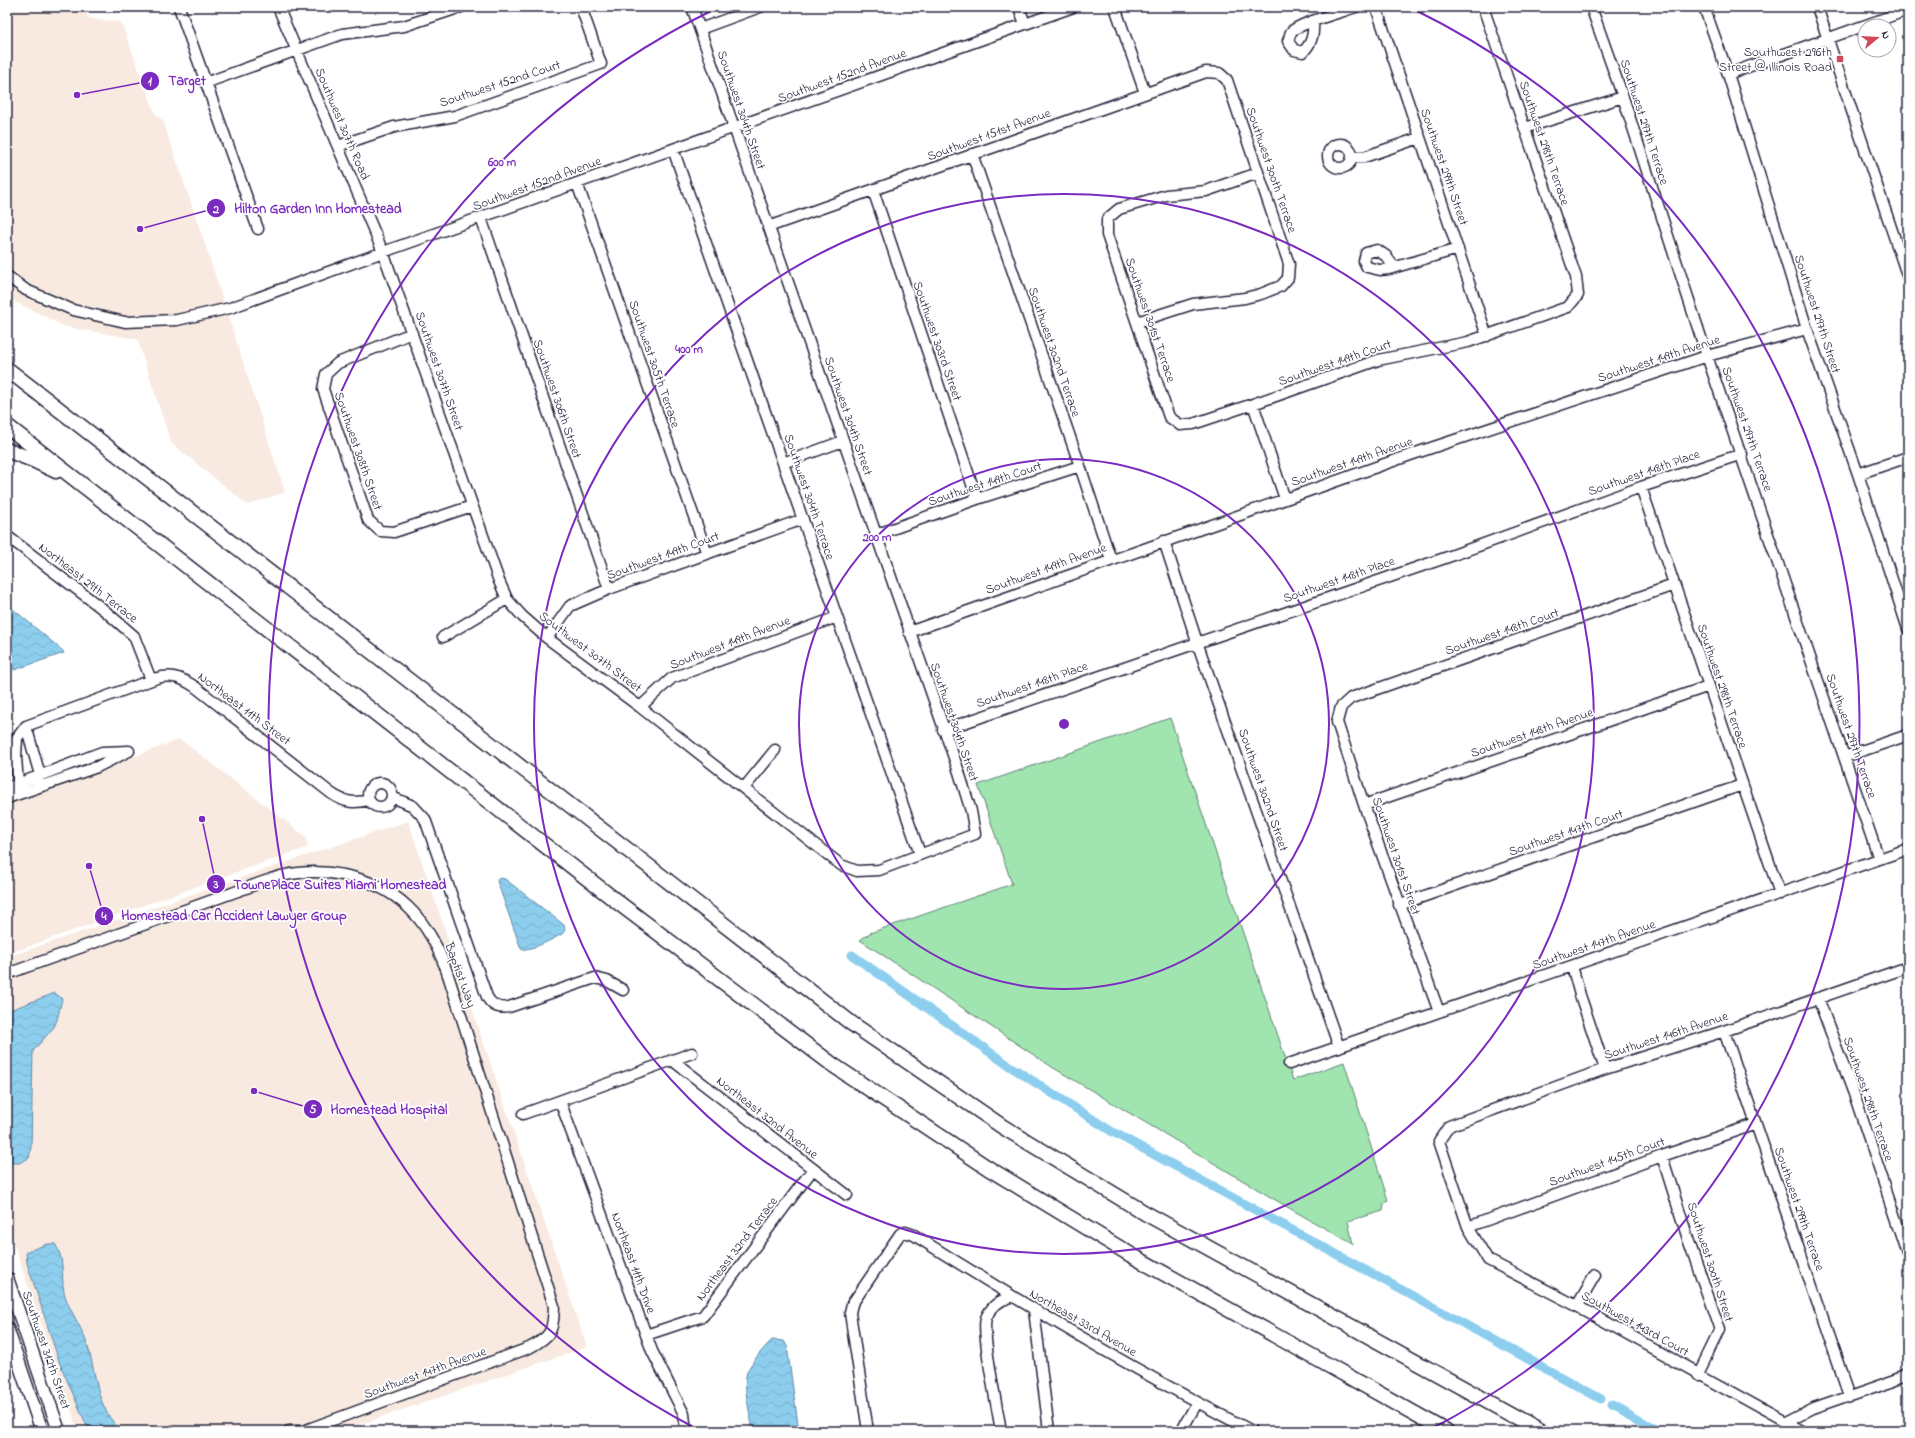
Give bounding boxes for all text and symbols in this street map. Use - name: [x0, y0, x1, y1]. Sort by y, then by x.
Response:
- north arrow: [1857, 18, 1897, 58]
- text: N: [1877, 29, 1894, 41]
- place label: Southwest 296th Street @ Illinois Road: [1719, 43, 1833, 77]
- street label: Southwest 152nd Avenue: [775, 44, 909, 108]
- street label: Southwest 304th Street: [712, 48, 770, 173]
- marker: Southwest 296th Street @ Illinois Road: [1835, 54, 1845, 64]
- street label: Southwest 152nd Court: [437, 55, 564, 113]
- street label: Southwest 297th Terrace: [1615, 57, 1673, 187]
- street label: Southwest 307th Road: [310, 65, 374, 184]
- callout: Target: [140, 68, 213, 94]
- text: Target: [168, 71, 206, 94]
- text: 1: [148, 73, 152, 91]
- street label: Southwest 298th Terrace: [1514, 78, 1574, 208]
- street label: Southwest 151st Avenue: [924, 104, 1054, 166]
- street label: Southwest 300th Terrace: [1241, 105, 1302, 236]
- street label: Southwest 299th Street: [1415, 106, 1473, 229]
- street label: Southwest 152nd Avenue: [470, 152, 604, 216]
- text: 600 m: [487, 154, 517, 172]
- callout: Hilton Garden Inn Homestead: [206, 195, 409, 221]
- text: Hilton Garden Inn Homestead: [234, 199, 402, 220]
- text: 2: [212, 201, 219, 219]
- street label: Southwest 297th Street: [1789, 252, 1845, 376]
- street label: Southwest 301st Terrace: [1120, 255, 1180, 385]
- street label: Southwest 303rd Street: [908, 279, 967, 404]
- street label: Southwest 302nd Terrace: [1023, 285, 1085, 420]
- street label: Southwest 305th Terrace: [623, 298, 685, 431]
- street label: Southwest 307th Street: [410, 309, 468, 434]
- street label: Southwest 149th Avenue: [1595, 330, 1723, 388]
- street label: Southwest 149th Court: [1276, 335, 1395, 391]
- street label: Southwest 306th Street: [528, 337, 587, 462]
- text: 400 m: [674, 341, 703, 359]
- street label: Southwest 304th Street: [819, 354, 877, 479]
- street label: Southwest 297th Terrace: [1717, 364, 1777, 494]
- street label: Southwest 308th Street: [329, 389, 387, 513]
- street label: Southwest 304th Terrace: [779, 432, 839, 563]
- street label: Southwest 149th Avenue: [1289, 432, 1416, 492]
- street label: Southwest 148th Place: [1585, 445, 1703, 501]
- street label: Southwest 149th Court: [926, 456, 1045, 511]
- street label: Southwest 149th Court: [604, 527, 723, 585]
- text: 200 m: [862, 529, 892, 547]
- street label: Northeast 29th Terrace: [34, 538, 142, 628]
- street label: Southwest 149th Avenue: [983, 538, 1109, 600]
- street label: Southwest 148th Place: [1280, 552, 1398, 608]
- street label: Southwest 148th Court: [1442, 603, 1562, 660]
- street label: Southwest 307th Street: [535, 607, 646, 697]
- street label: Southwest 149th Avenue: [667, 611, 793, 675]
- street label: Southwest 298th Terrace: [1692, 621, 1752, 751]
- street label: Southwest 148th Place: [973, 657, 1091, 713]
- street label: Southwest 304th Street: [925, 660, 983, 785]
- street label: Northeast 11th Street: [194, 668, 295, 751]
- street label: Southwest 297th Terrace: [1821, 671, 1881, 801]
- street label: Southwest 148th Avenue: [1468, 703, 1596, 763]
- centre of rings: [1057, 717, 1071, 731]
- street label: Southwest 302nd Street: [1233, 726, 1293, 855]
- street label: Southwest 301st Street: [1367, 794, 1425, 918]
- street label: Southwest 147th Court: [1506, 804, 1626, 862]
- callout: TownePlace Suites Miami Homestead: [206, 871, 455, 897]
- text: TownePlace Suites Miami Homestead: [234, 875, 447, 896]
- text: 3: [213, 876, 219, 894]
- callout: Homestead Car Accident Lawyer Group: [94, 903, 355, 929]
- text: Homestead Car Accident Lawyer Group: [121, 906, 347, 929]
- text: 4: [101, 908, 107, 926]
- street label: Southwest 147th Avenue: [1530, 915, 1658, 975]
- street label: Baptist Way: [438, 939, 481, 1011]
- street label: Southwest 146th Avenue: [1601, 1007, 1731, 1065]
- street label: Southwest 298th Terrace: [1838, 1034, 1898, 1164]
- street label: Northeast 32nd Avenue: [712, 1072, 822, 1164]
- callout: Homestead Hospital: [303, 1096, 455, 1122]
- text: Homestead Hospital: [331, 1100, 448, 1121]
- text: 5: [310, 1101, 317, 1119]
- street label: Southwest 145th Court: [1546, 1132, 1668, 1192]
- street label: Southwest 299th Terrace: [1769, 1145, 1829, 1274]
- street label: Northeast 32nd Terrace: [692, 1193, 783, 1305]
- street label: Southwest 300th Street: [1682, 1200, 1739, 1325]
- street label: Northeast 11th Drive: [606, 1210, 660, 1316]
- street label: Northeast 33rd Avenue: [1026, 1284, 1140, 1362]
- street label: Southwest 143rd Court: [1578, 1286, 1693, 1362]
- street label: Southwest 312th Street: [17, 1288, 75, 1412]
- street label: Southwest 147th Avenue: [361, 1342, 489, 1404]

